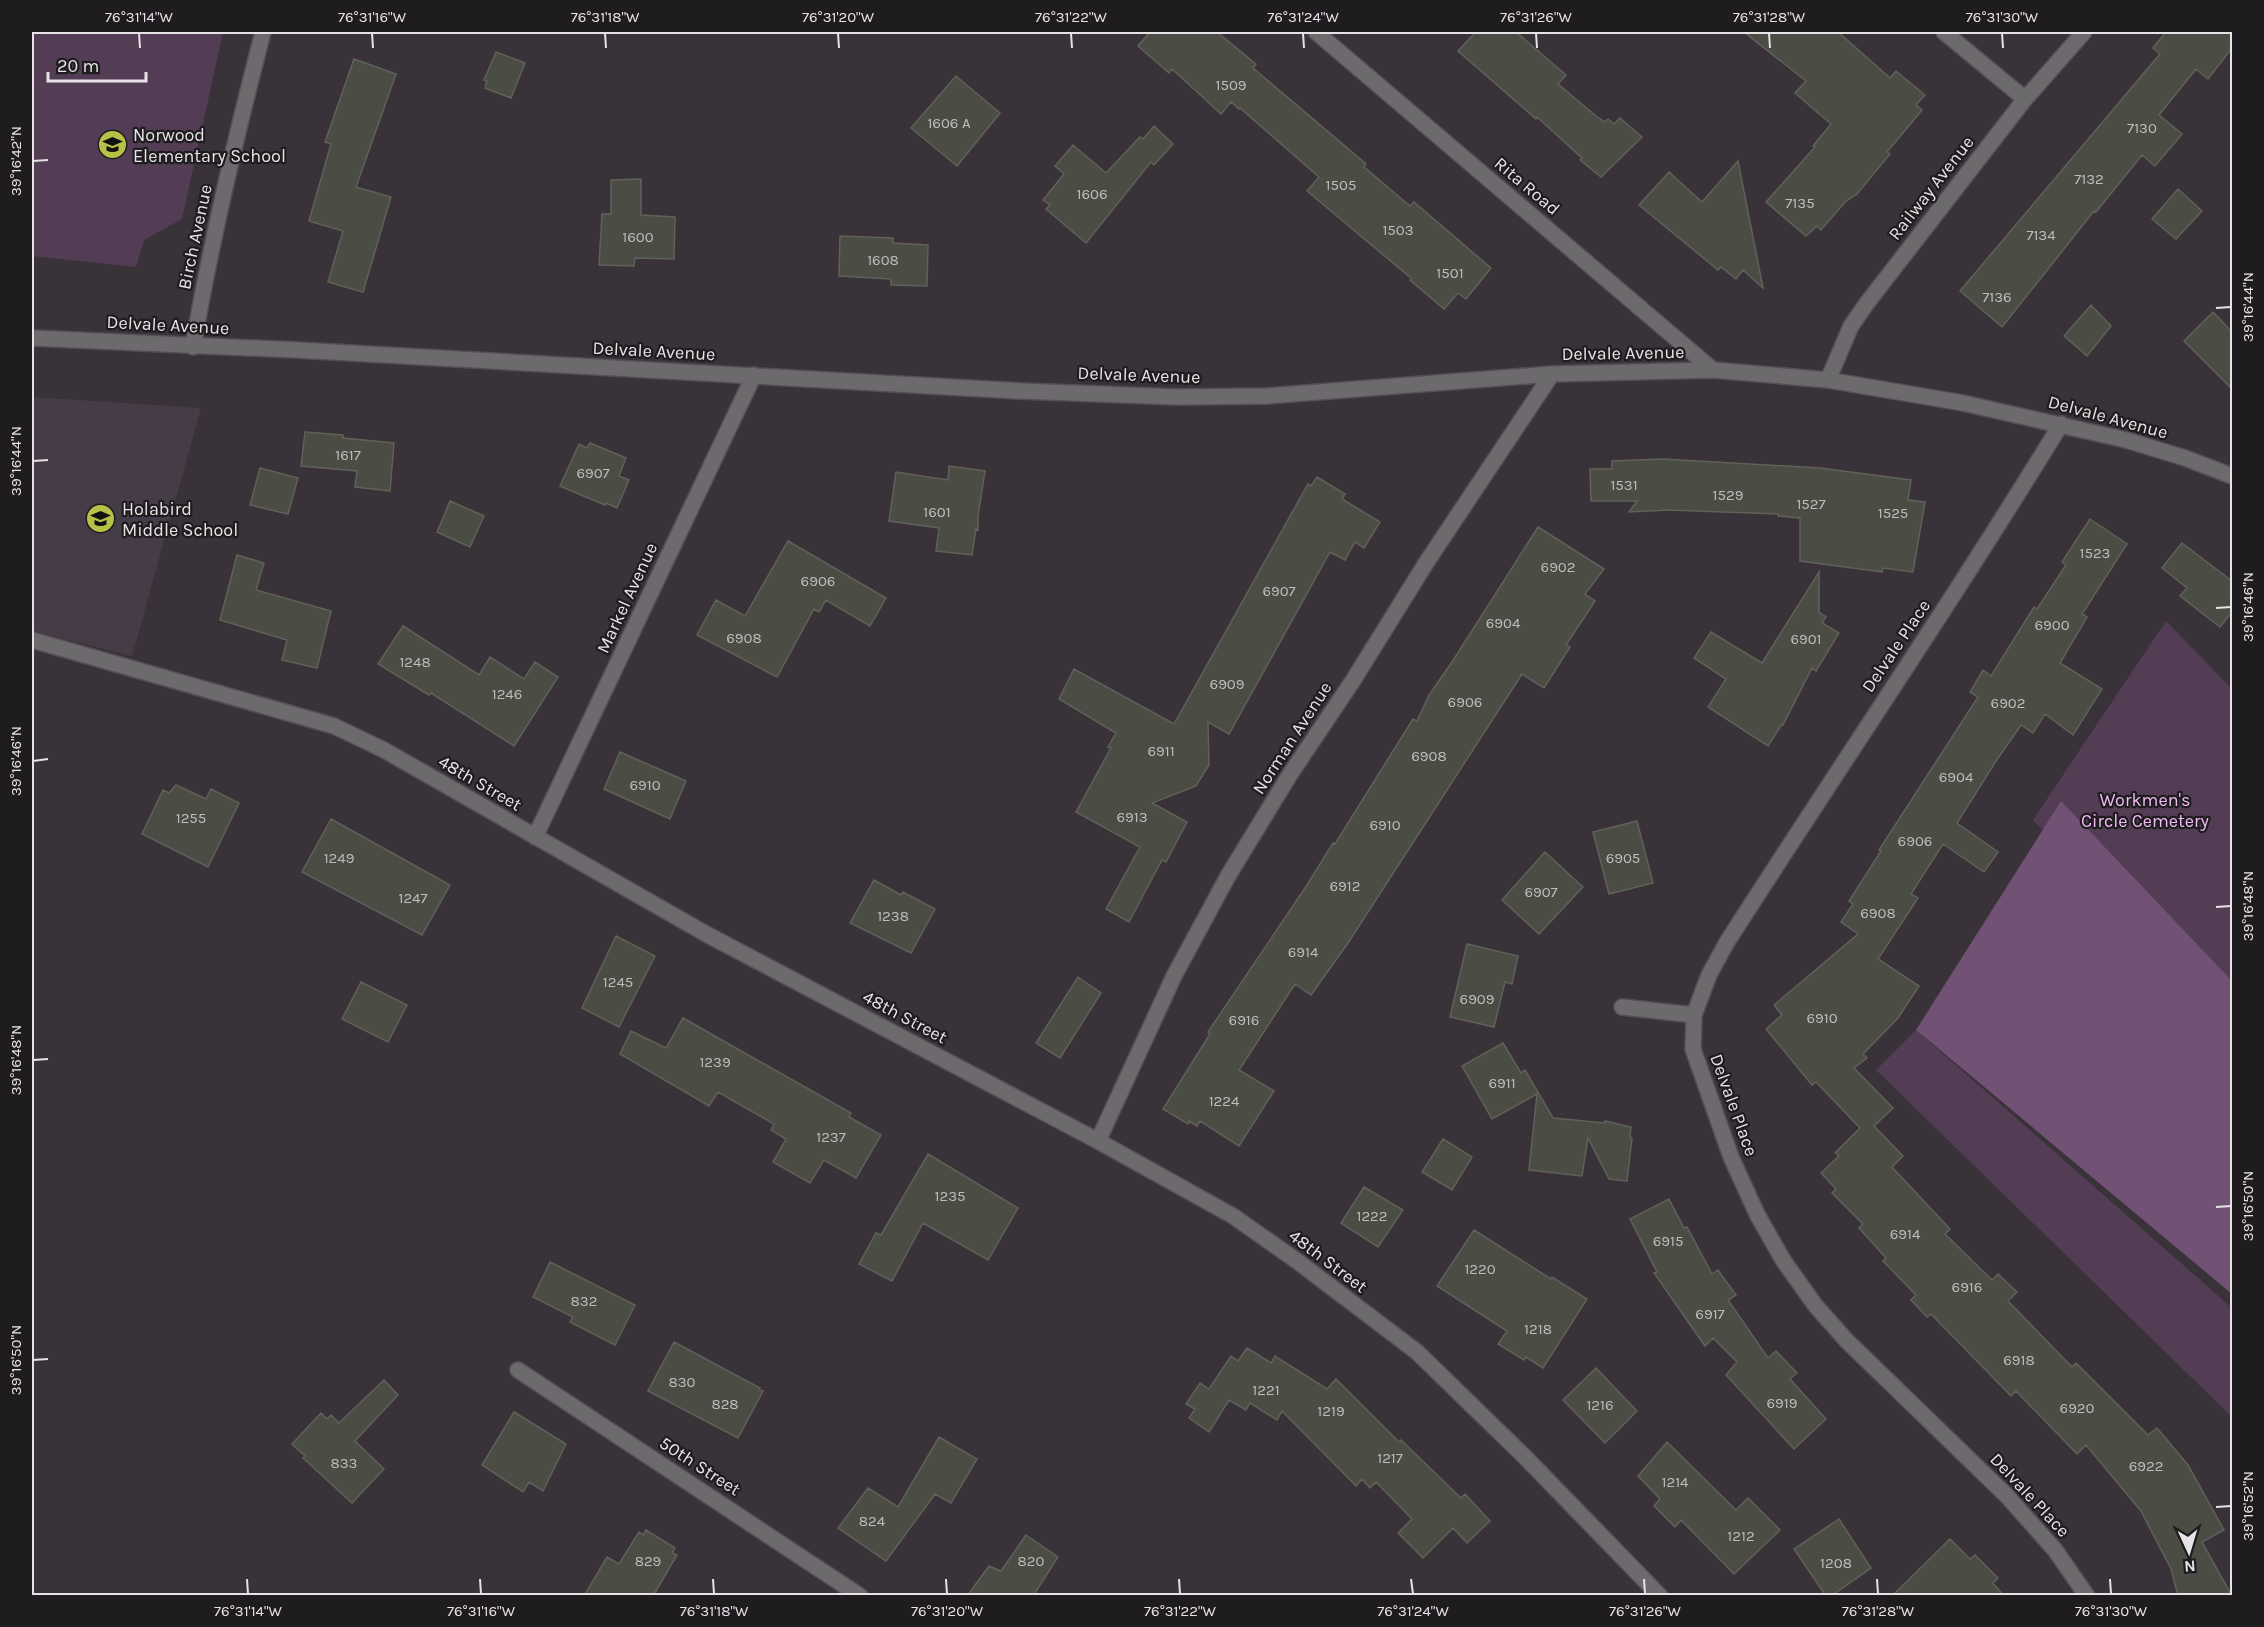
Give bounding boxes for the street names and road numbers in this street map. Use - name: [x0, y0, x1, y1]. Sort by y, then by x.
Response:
- street label: Railway Avenue: [1883, 132, 1979, 244]
- street label: Rita Road: [1490, 152, 1564, 220]
- street label: Birch Avenue: [173, 183, 217, 291]
- street label: Delvale Avenue: [106, 311, 230, 339]
- street label: Delvale Avenue: [592, 337, 716, 365]
- street label: Delvale Avenue: [1561, 341, 1685, 365]
- street label: Delvale Avenue: [1077, 362, 1201, 388]
- street label: Delvale Avenue: [2046, 390, 2170, 444]
- street label: Markel Avenue: [592, 539, 662, 657]
- street label: Delvale Place: [1857, 595, 1935, 697]
- street label: Norman Avenue: [1247, 678, 1337, 798]
- street label: 48th Street: [434, 750, 526, 816]
- street label: 48th Street: [859, 986, 951, 1049]
- street label: Delvale Place: [1705, 1051, 1763, 1159]
- street label: 48th Street: [1284, 1224, 1372, 1298]
- street label: 50th Street: [655, 1432, 745, 1500]
- street label: Delvale Place: [1985, 1448, 2075, 1542]

